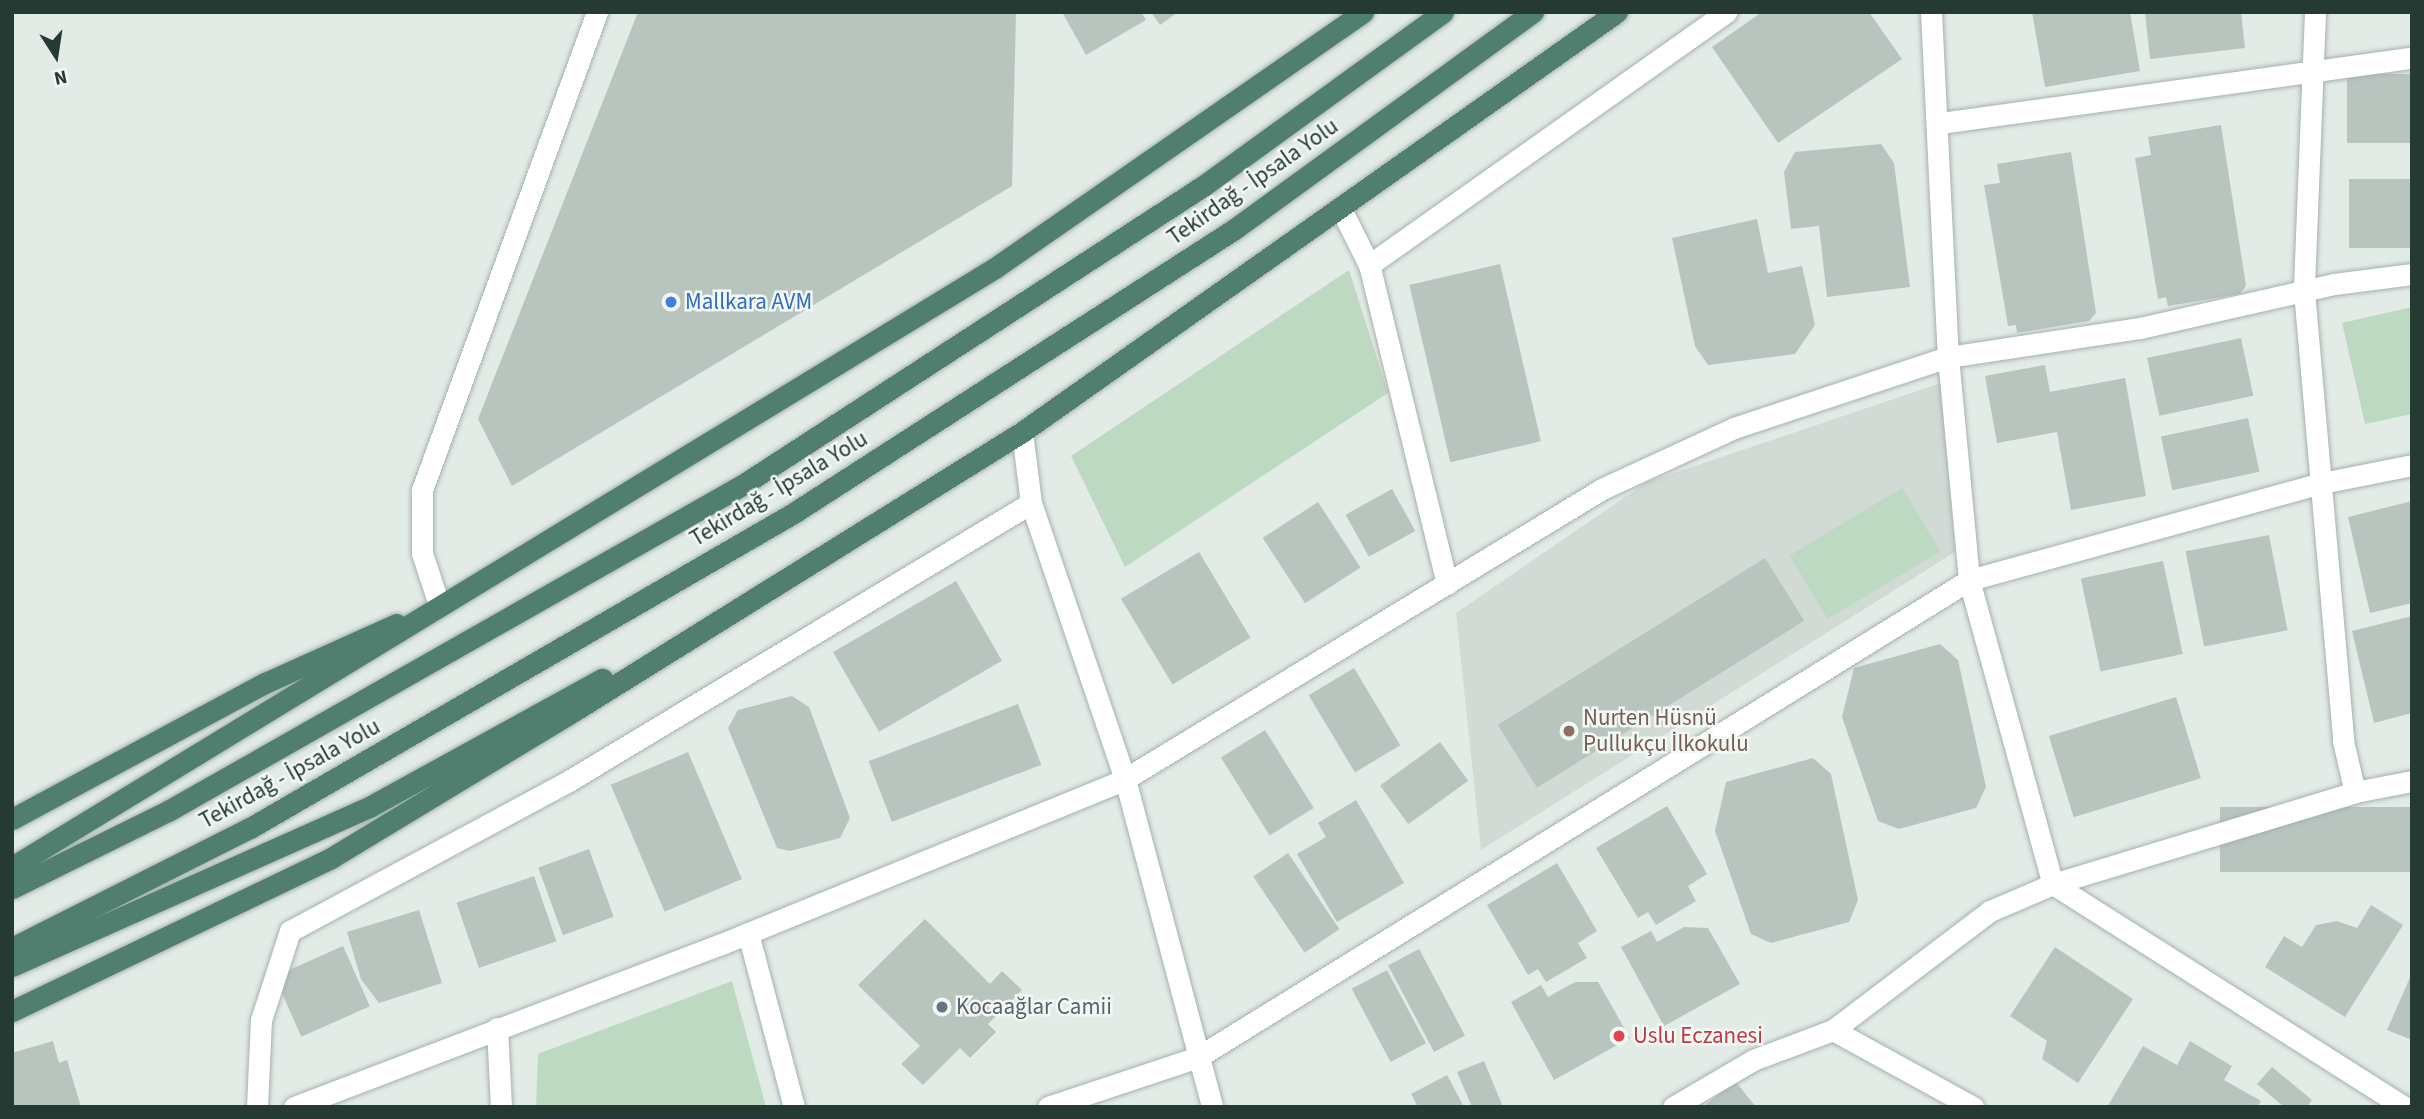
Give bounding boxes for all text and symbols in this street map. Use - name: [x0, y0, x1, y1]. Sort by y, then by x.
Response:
- north arrow: [21, 21, 91, 91]
- text: N: [51, 63, 69, 92]
- street label: Tekirdağ - İpsala Yolu: [1162, 113, 1344, 251]
- place label: Mallkara AVM: [685, 288, 812, 316]
- marker: Mallkara AVM: [663, 294, 679, 310]
- street label: Tekirdağ - İpsala Yolu: [685, 425, 873, 553]
- place label: Nurten Hüsnü Pullukçu İlkokulu: [1583, 704, 1749, 758]
- street label: Tekirdağ - İpsala Yolu: [195, 713, 385, 835]
- marker: Nurten Hüsnü Pullukçu İlkokulu: [1561, 723, 1577, 739]
- place label: Kocaağlar Camii: [956, 993, 1112, 1021]
- marker: Kocaağlar Camii: [934, 999, 950, 1015]
- place label: Uslu Eczanesi: [1633, 1022, 1763, 1050]
- marker: Uslu Eczanesi: [1611, 1028, 1627, 1044]

